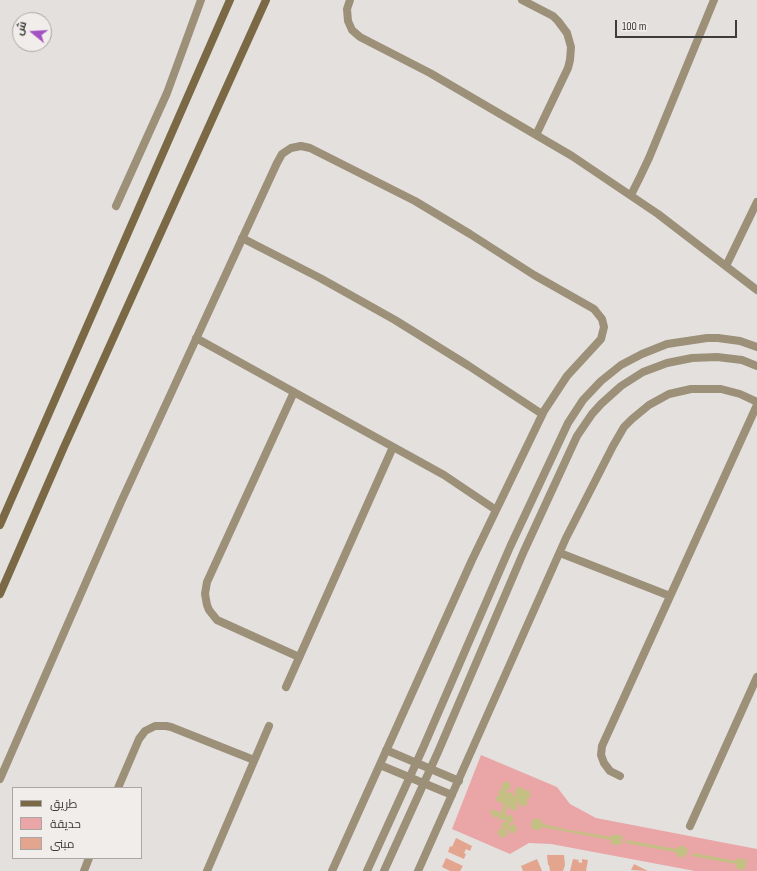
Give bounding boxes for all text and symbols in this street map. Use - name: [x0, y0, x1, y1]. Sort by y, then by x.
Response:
- north arrow: [12, 12, 52, 52]
- scale bar: [617, 12, 739, 38]
- text: 100 m: [622, 19, 647, 34]
- text: ش: [13, 20, 29, 37]
- legend: [12, 787, 142, 859]
- text: طريق: [50, 797, 77, 812]
- text: حديقة: [50, 817, 81, 832]
- text: مبنى: [50, 837, 75, 852]

